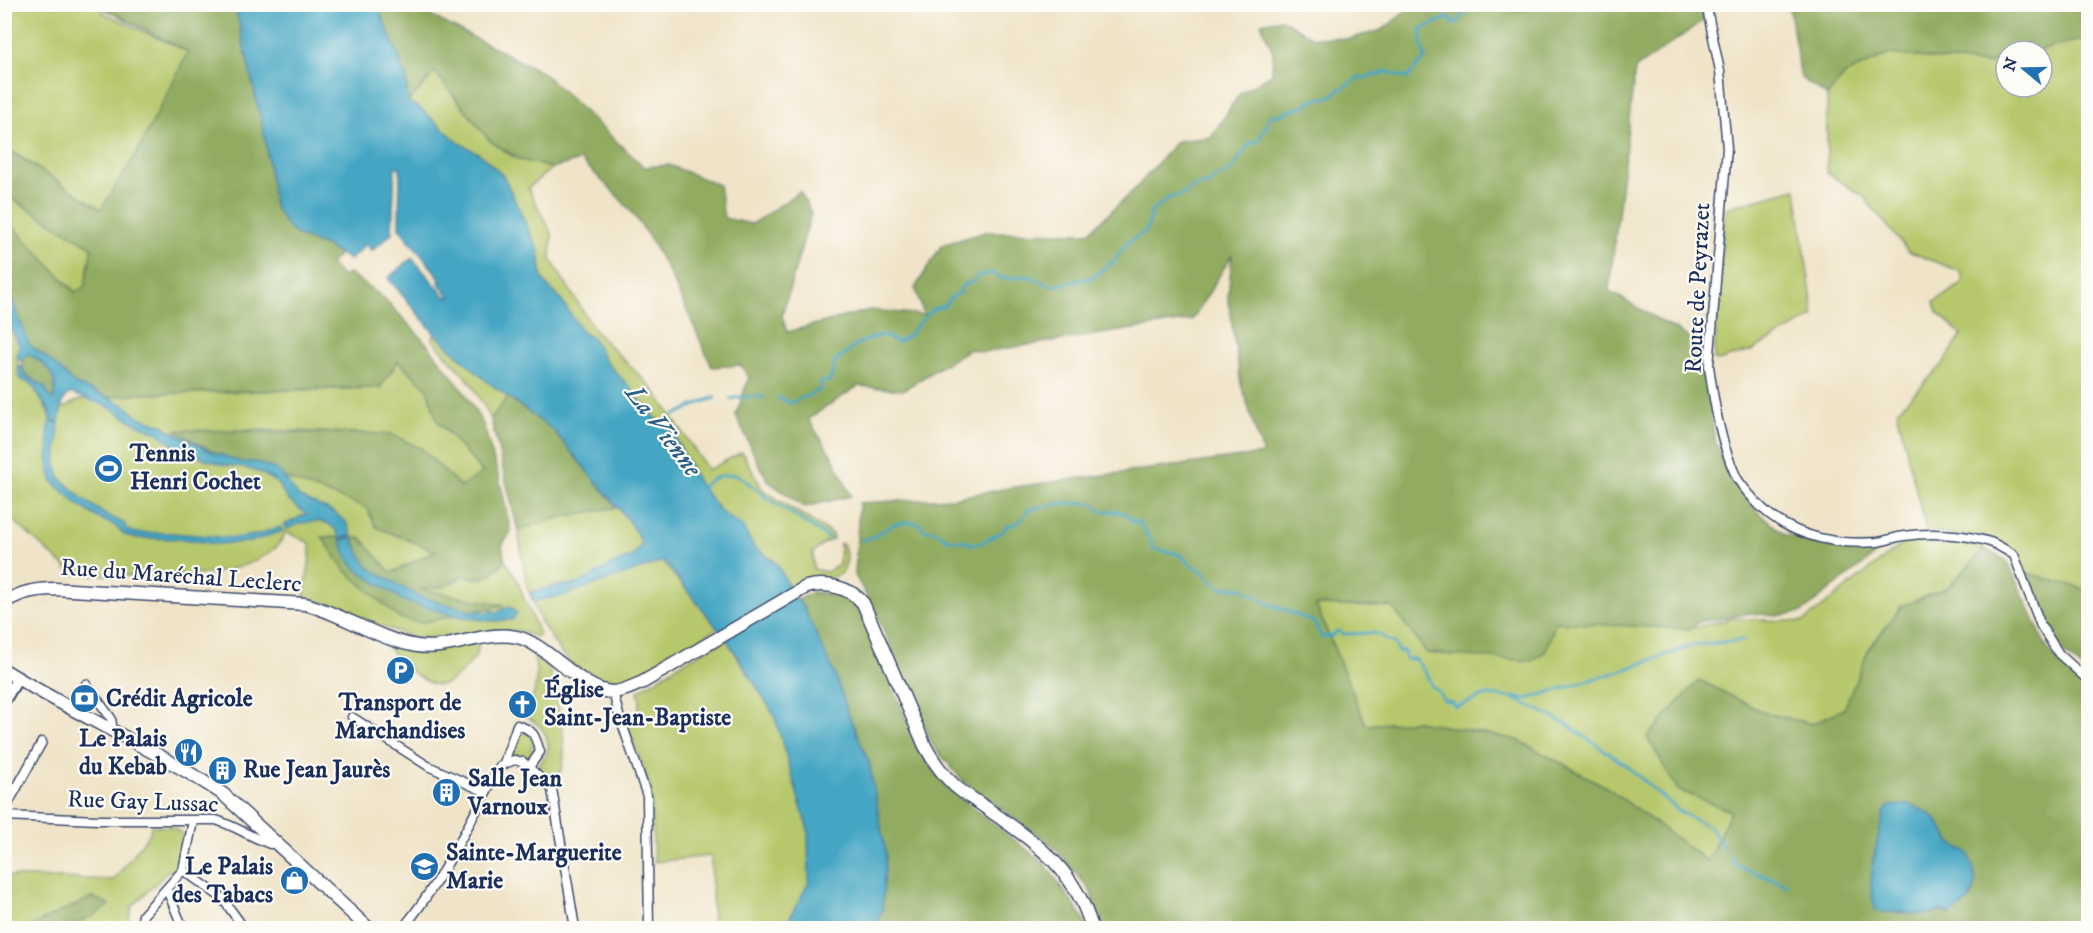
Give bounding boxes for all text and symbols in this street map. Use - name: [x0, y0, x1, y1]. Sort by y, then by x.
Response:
- north arrow: [1994, 39, 2054, 99]
- text: N: [1999, 55, 2022, 74]
- street label: Route de Peyrazet: [1679, 202, 1717, 374]
- water label: La Vienne: [616, 377, 709, 485]
- place label: Tennis Henri Cochet: [129, 439, 261, 497]
- sports icon: Tennis Henri Cochet: [93, 452, 125, 484]
- street label: Rue du Maréchal Leclerc: [59, 553, 303, 599]
- parking icon: Transport de Marchandises: [384, 654, 416, 686]
- place label: Église Saint-Jean-Baptiste: [544, 674, 731, 733]
- bank icon: Crédit Agricole: [69, 683, 101, 715]
- place label: Crédit Agricole: [106, 684, 253, 714]
- place label: Transport de Marchandises: [335, 688, 465, 746]
- church icon: Église Saint-Jean-Baptiste: [507, 688, 539, 720]
- place label: Le Palais du Kebab: [79, 724, 167, 782]
- restaurant icon: Le Palais du Kebab: [172, 737, 204, 769]
- building icon: Rue Jean Jaurès: [206, 754, 238, 786]
- place label: Rue Jean Jaurès: [243, 755, 390, 785]
- place label: Salle Jean Varnoux: [467, 764, 562, 822]
- building icon: Salle Jean Varnoux: [431, 777, 463, 809]
- street label: Rue Gay Lussac: [67, 784, 219, 820]
- place label: Sainte-Marguerite Marie: [446, 838, 622, 896]
- school or university icon: Sainte-Marguerite Marie: [409, 851, 441, 883]
- place label: Le Palais des Tabacs: [172, 852, 273, 910]
- shop icon: Le Palais des Tabacs: [278, 865, 310, 897]

